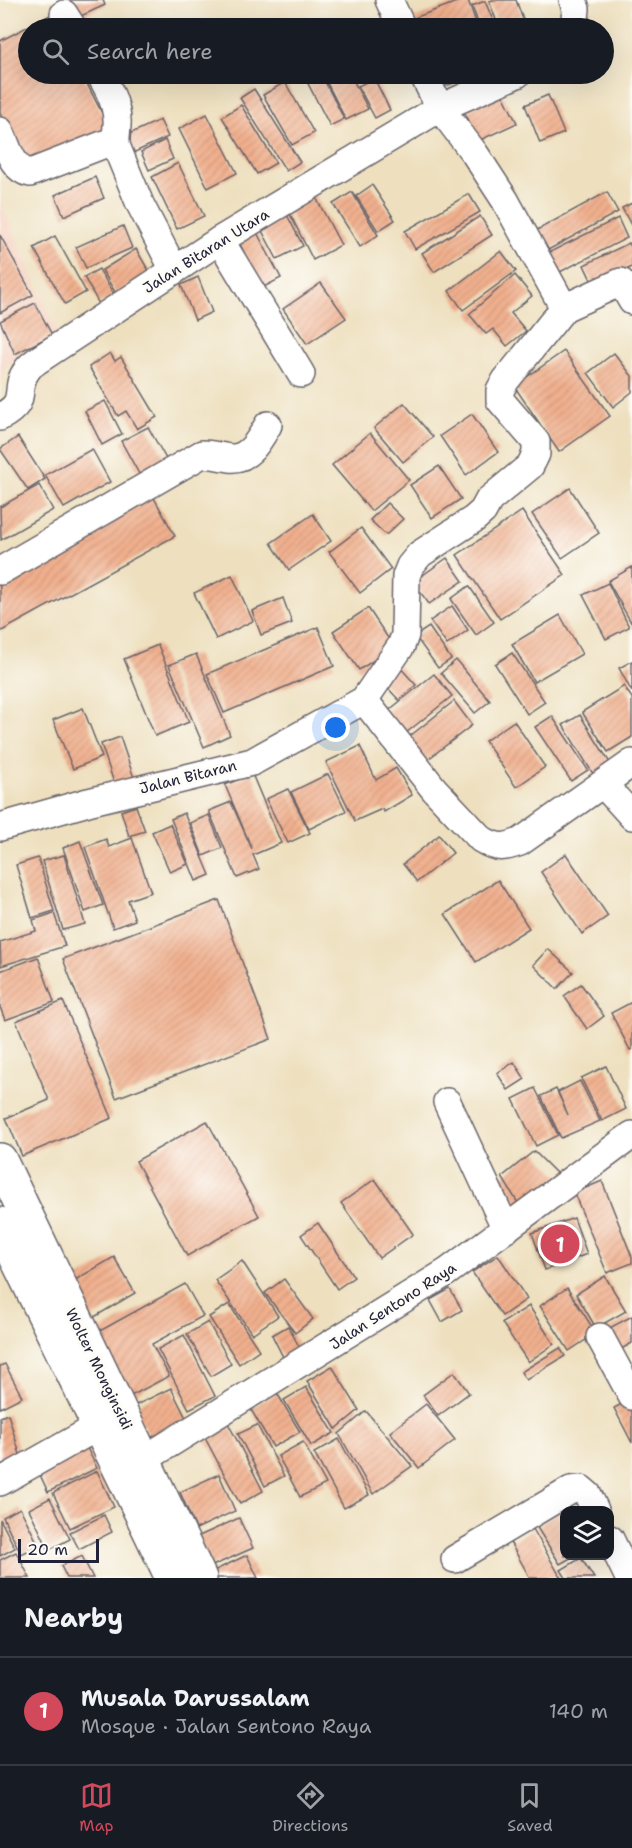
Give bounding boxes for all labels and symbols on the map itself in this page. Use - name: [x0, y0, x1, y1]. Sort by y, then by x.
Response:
- street label: Jalan Bitaran Utara: [139, 204, 273, 298]
- your location: [321, 713, 350, 742]
- street label: Jalan Bitaran: [137, 755, 239, 799]
- pin: 1: [540, 1222, 580, 1266]
- street label: Jalan Sentono Raya: [326, 1257, 461, 1354]
- street label: Wolter Monginsidi: [61, 1305, 137, 1433]
- scale bar: [18, 1536, 99, 1564]

